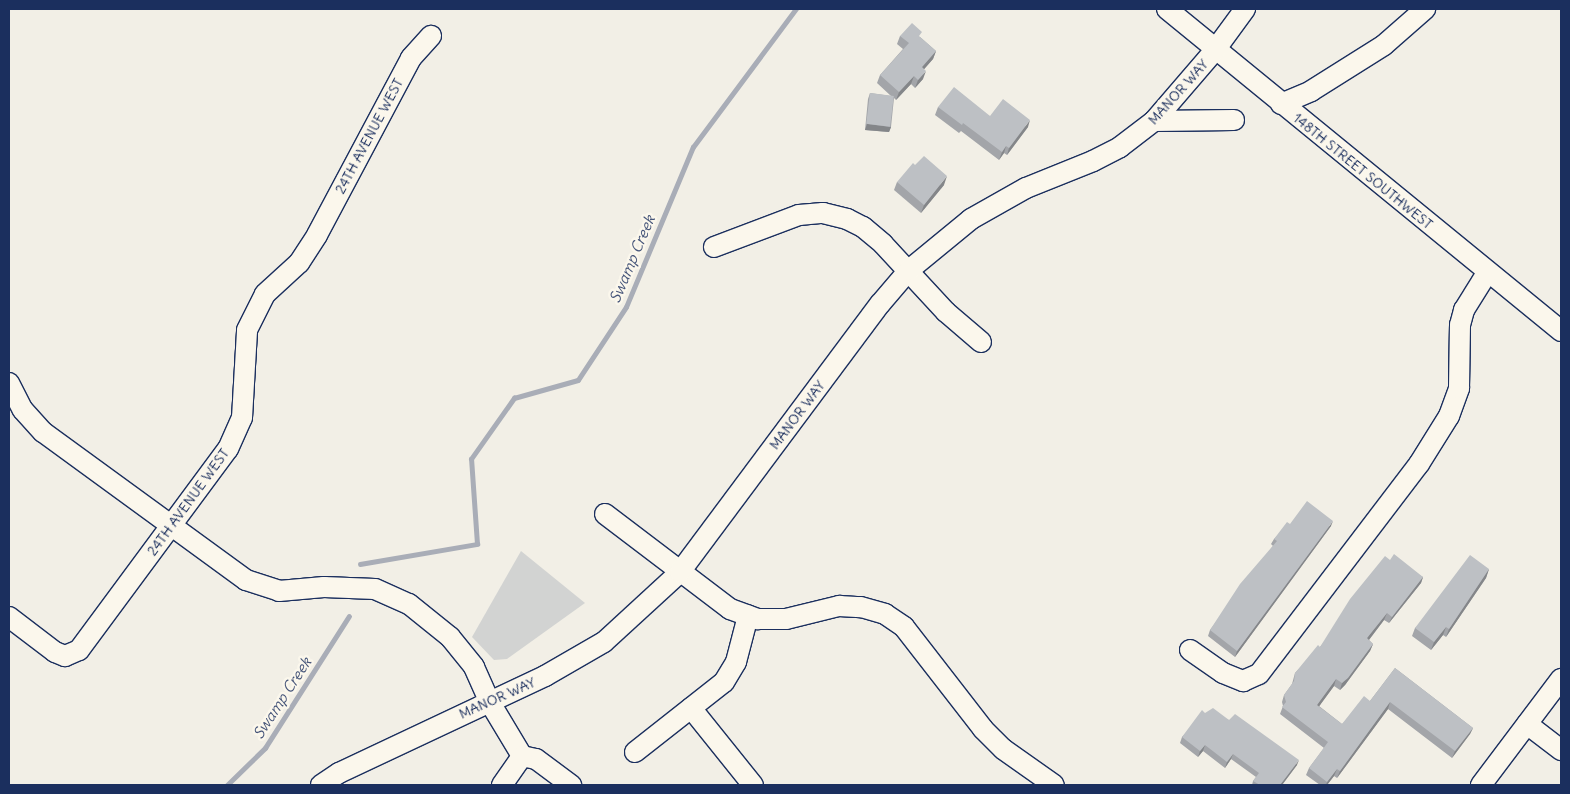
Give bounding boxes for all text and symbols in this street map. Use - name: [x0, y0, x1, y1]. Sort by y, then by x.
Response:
- street label: MANOR WAY: [1144, 56, 1212, 128]
- street label: 24TH AVENUE WEST: [331, 75, 407, 197]
- street label: 148TH STREET SOUTHWEST: [1290, 109, 1436, 233]
- water label: Swamp Creek: [606, 213, 658, 305]
- street label: MANOR WAY: [766, 377, 828, 453]
- street label: 24TH AVENUE WEST: [143, 445, 233, 559]
- water label: Swamp Creek: [249, 654, 315, 742]
- street label: MANOR WAY: [456, 674, 538, 722]

